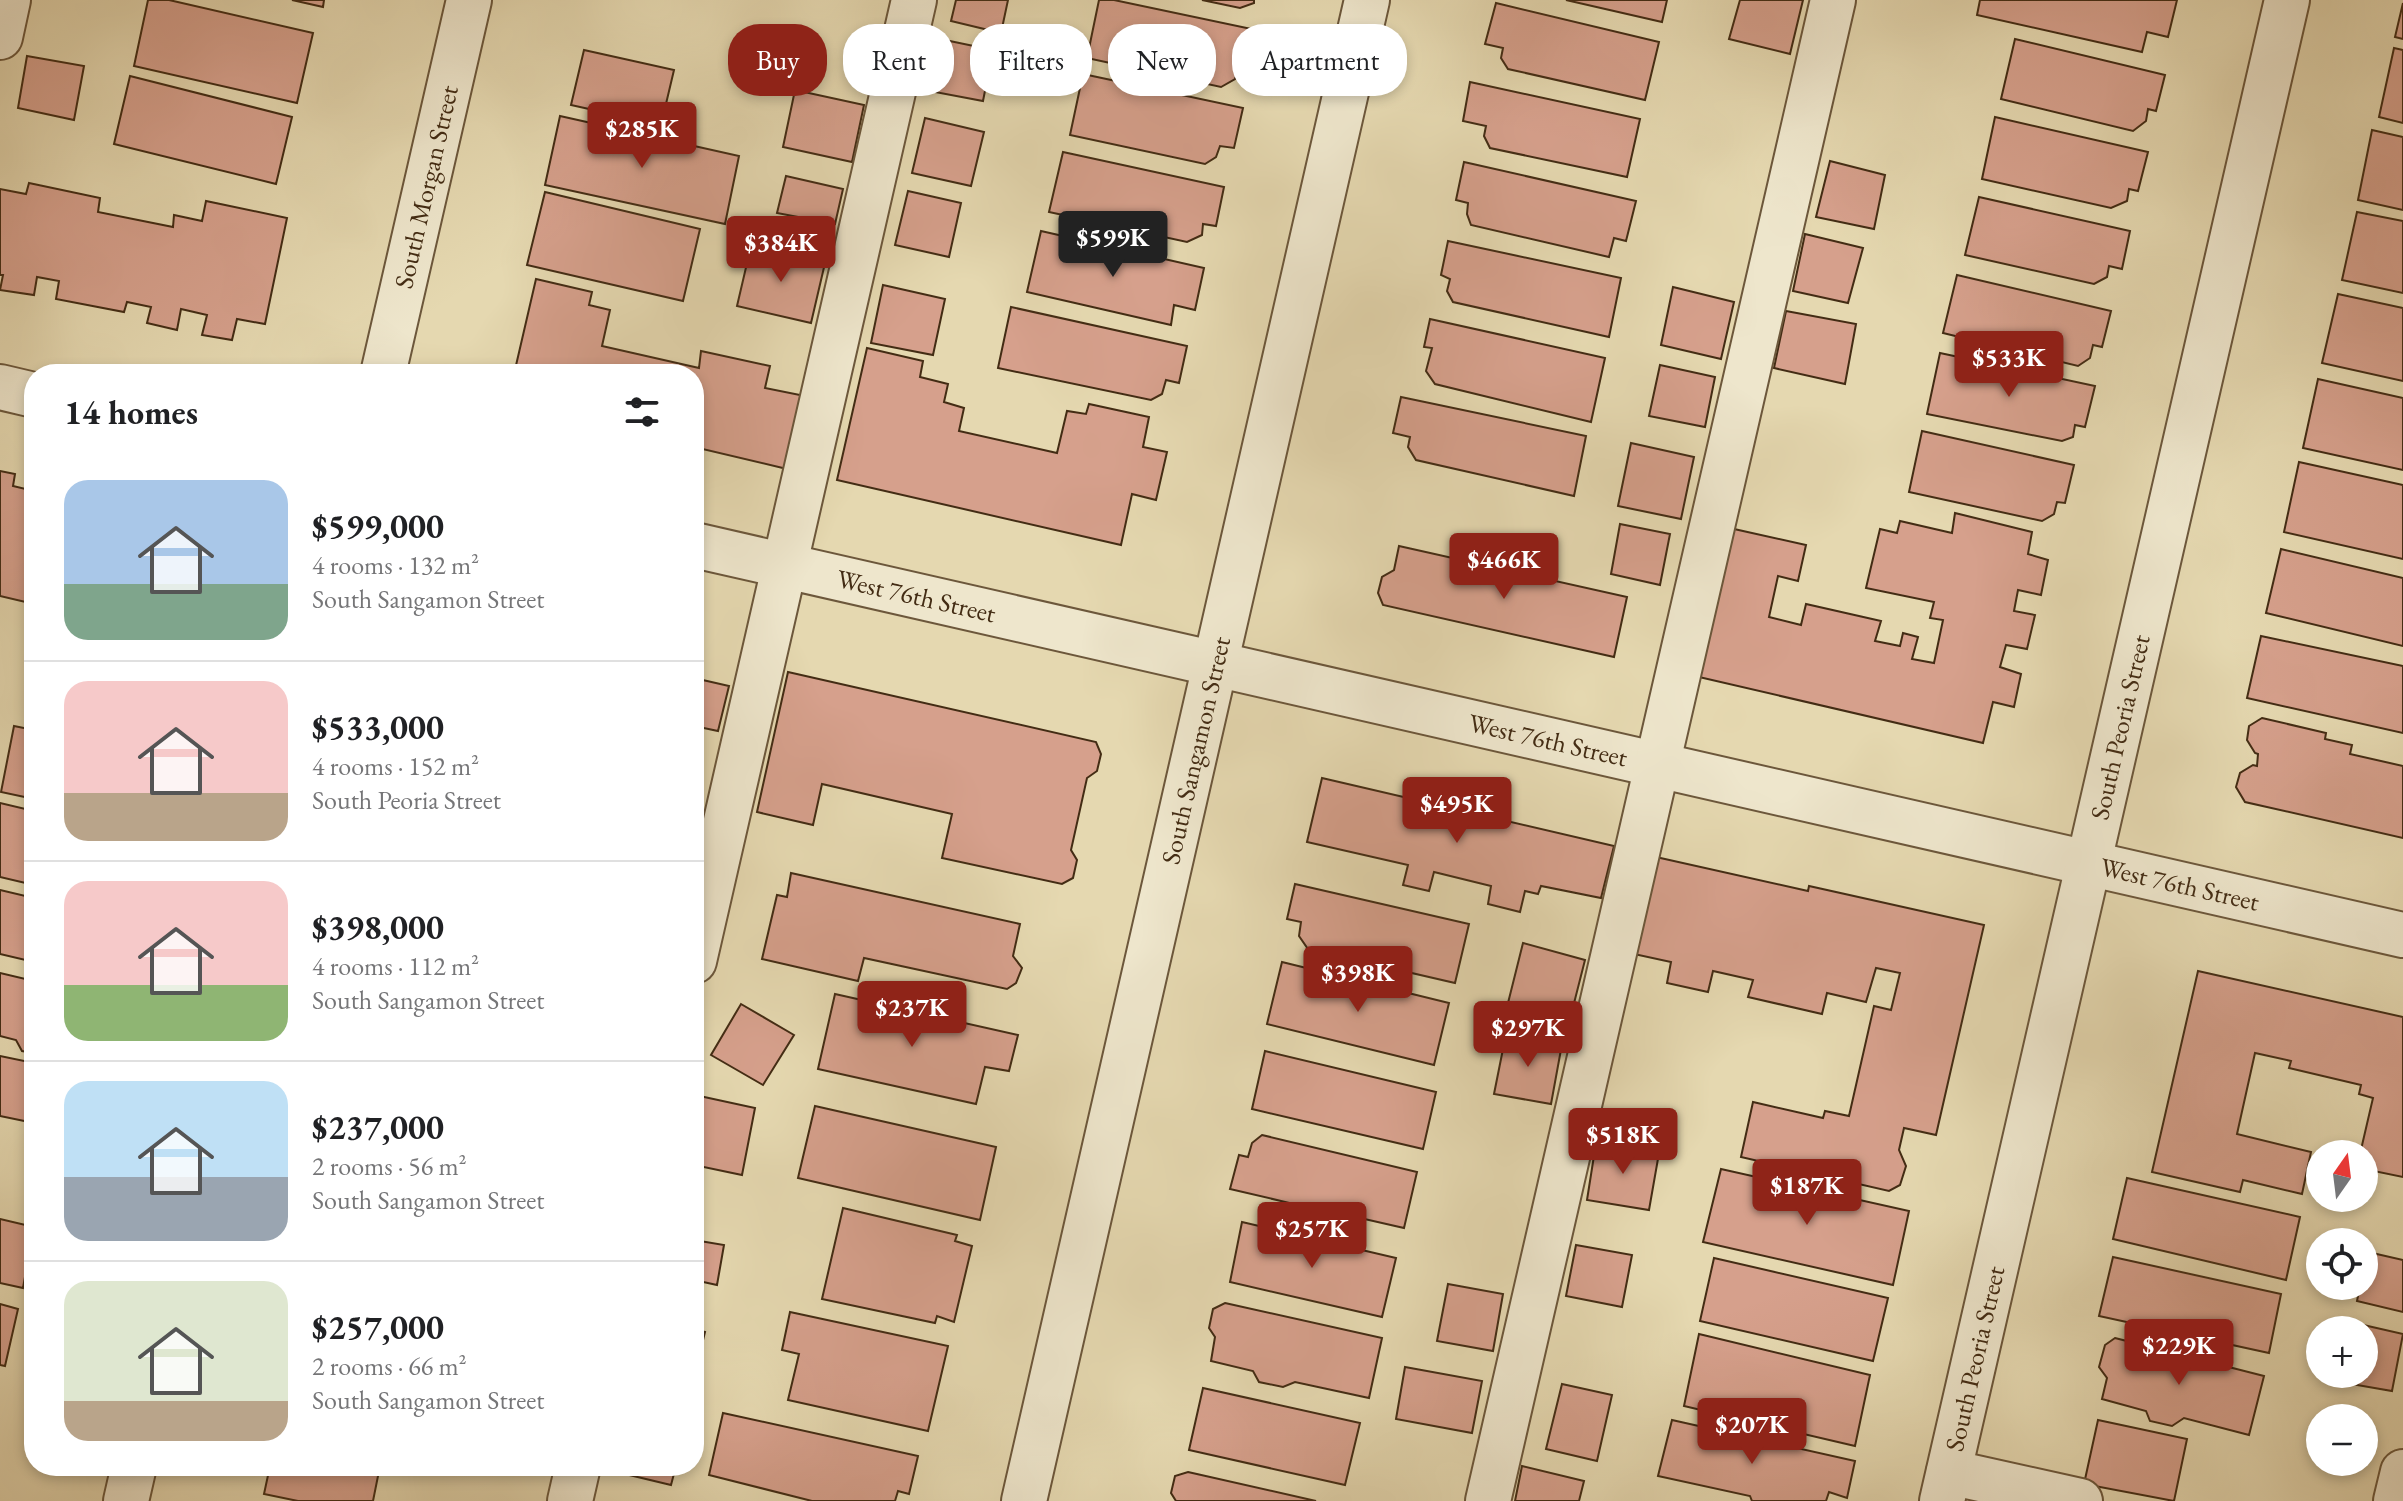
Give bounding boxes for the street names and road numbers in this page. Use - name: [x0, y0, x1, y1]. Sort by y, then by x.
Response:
- street label: South Morgan Street: [386, 82, 466, 292]
- street label: West 76th Street: [834, 561, 999, 630]
- street label: South Peoria Street: [2082, 631, 2158, 823]
- street label: South Sangamon Street: [1153, 633, 1238, 867]
- street label: West 76th Street: [1465, 705, 1631, 774]
- street label: West 76th Street: [2097, 849, 2263, 919]
- street label: South Peoria Street: [1937, 1263, 2012, 1455]

